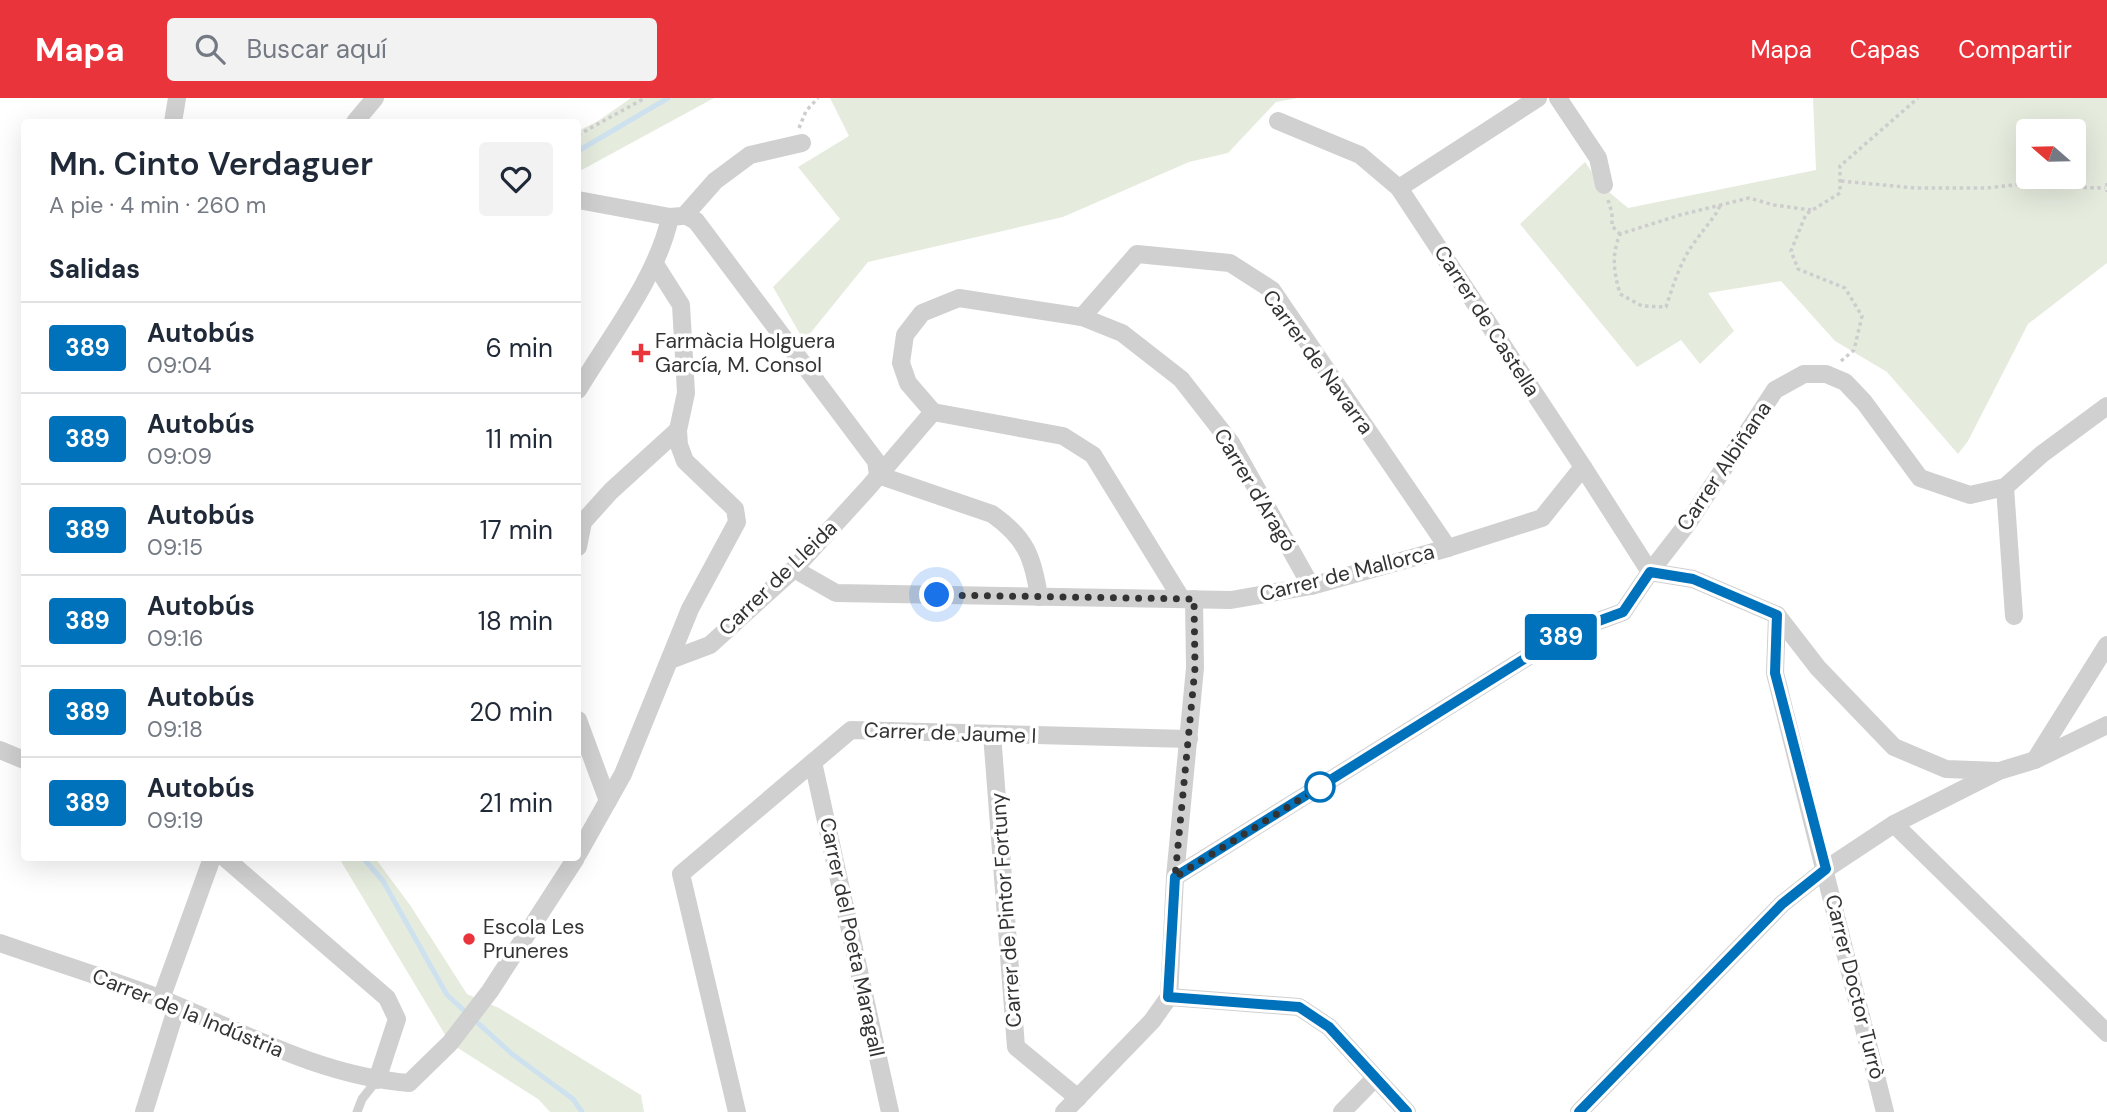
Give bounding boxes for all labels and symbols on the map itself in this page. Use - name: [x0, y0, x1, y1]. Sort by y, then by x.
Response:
- north arrow: [2016, 119, 2086, 189]
- street label: Carrer de Castella: [1428, 240, 1546, 402]
- street label: Carrer de Navarra: [1256, 284, 1380, 440]
- place label: Farmàcia Holguera García, M. Consol: [655, 327, 835, 379]
- marker: Farmàcia Holguera García, M. Consol: [633, 345, 649, 361]
- street label: Carrer Albiñana: [1670, 396, 1778, 536]
- street label: Carrer d'Aragó: [1207, 423, 1303, 557]
- street label: Carrer de Lleida: [713, 514, 843, 642]
- street label: Carrer de Mallorca: [1257, 538, 1437, 608]
- your location: [919, 577, 954, 612]
- line badge: 389: [1521, 614, 1601, 660]
- street label: Carrer de Jaume I: [863, 716, 1037, 750]
- unlabelled marker: [1305, 772, 1335, 802]
- street label: Carrer de Pintor Fortuny: [984, 791, 1028, 1028]
- street label: Carrer del Poeta Maragall: [813, 815, 891, 1059]
- street label: Carrer Doctor Turrò: [1818, 892, 1892, 1082]
- place label: Escola Les Pruneres: [483, 913, 585, 965]
- marker: Escola Les Pruneres: [461, 931, 477, 947]
- street label: Carrer de la Indústria: [88, 962, 288, 1064]

